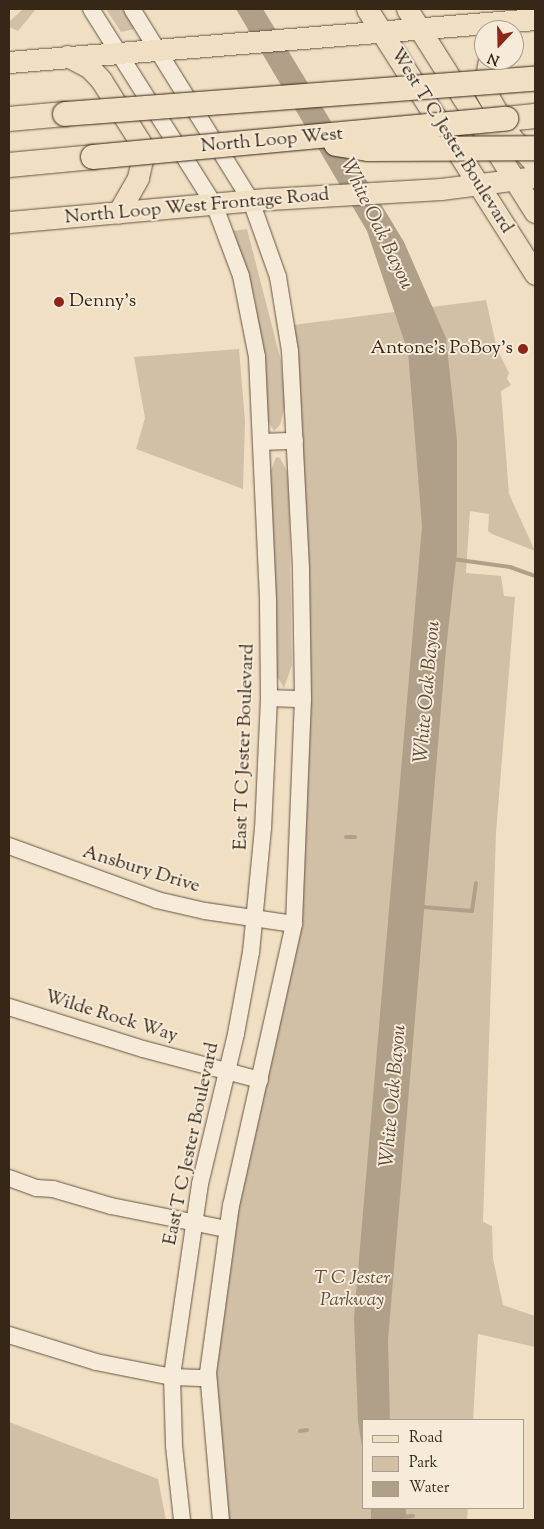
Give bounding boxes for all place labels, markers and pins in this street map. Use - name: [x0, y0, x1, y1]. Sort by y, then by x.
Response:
- place label: Denny's: [69, 291, 136, 313]
- marker: Denny's: [53, 296, 65, 308]
- place label: Antone's PoBoy's: [371, 338, 513, 360]
- marker: Antone's PoBoy's: [517, 343, 529, 355]

